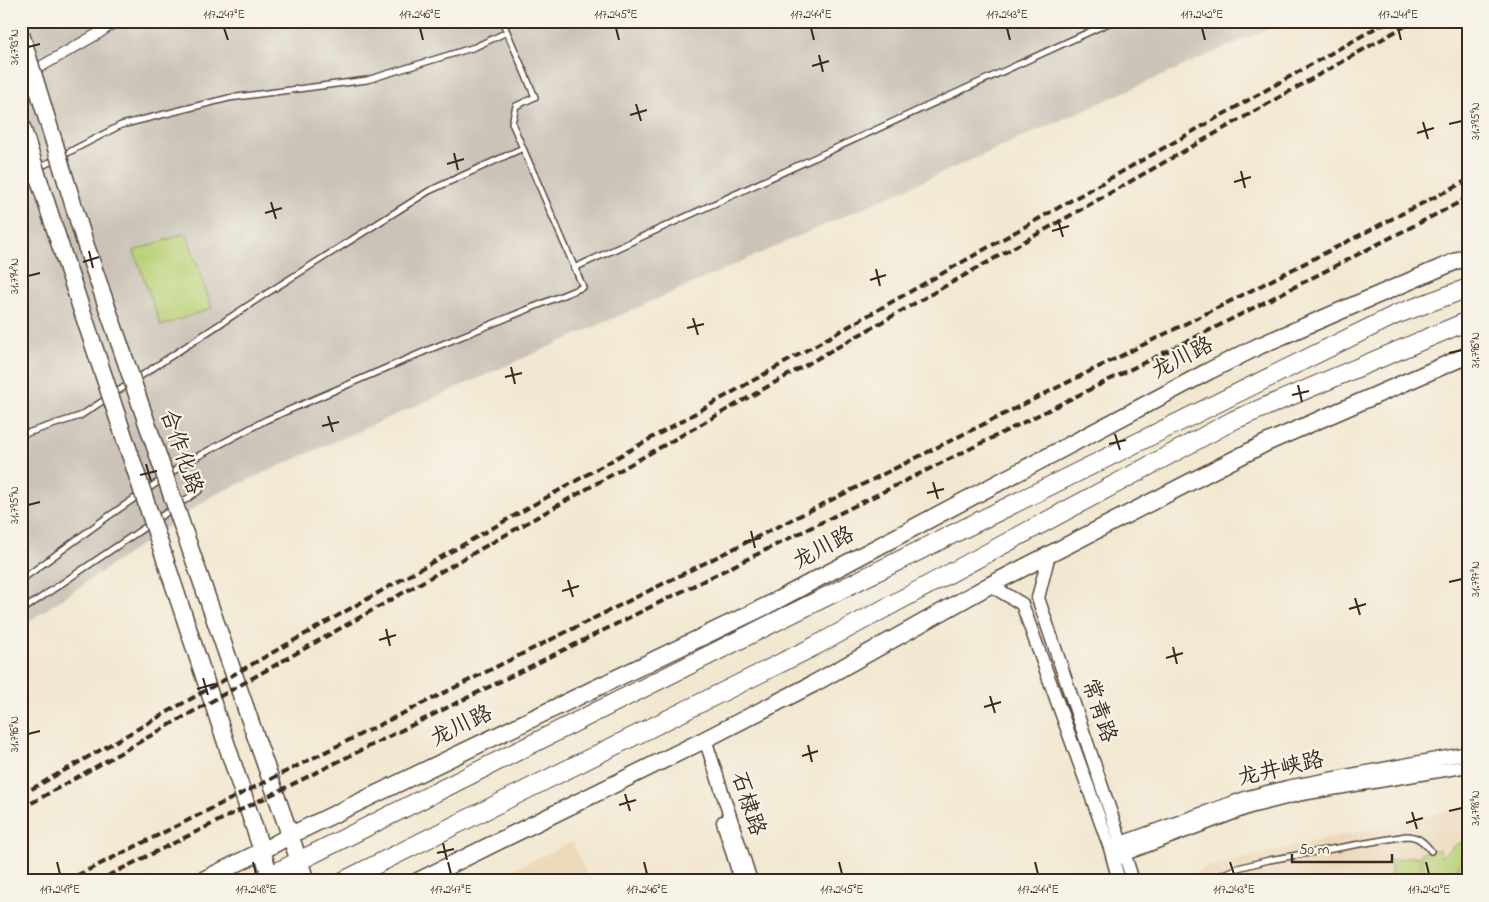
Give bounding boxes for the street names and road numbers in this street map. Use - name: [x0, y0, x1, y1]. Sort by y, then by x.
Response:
- street label: 龙川路: [1146, 330, 1220, 388]
- street label: 合作化路: [151, 405, 209, 499]
- street label: 龙川路: [787, 519, 861, 579]
- street label: 常青路: [1072, 675, 1124, 747]
- street label: 龙川路: [425, 698, 499, 756]
- street label: 龙井峡路: [1235, 745, 1327, 795]
- street label: 石棣路: [722, 768, 772, 840]

